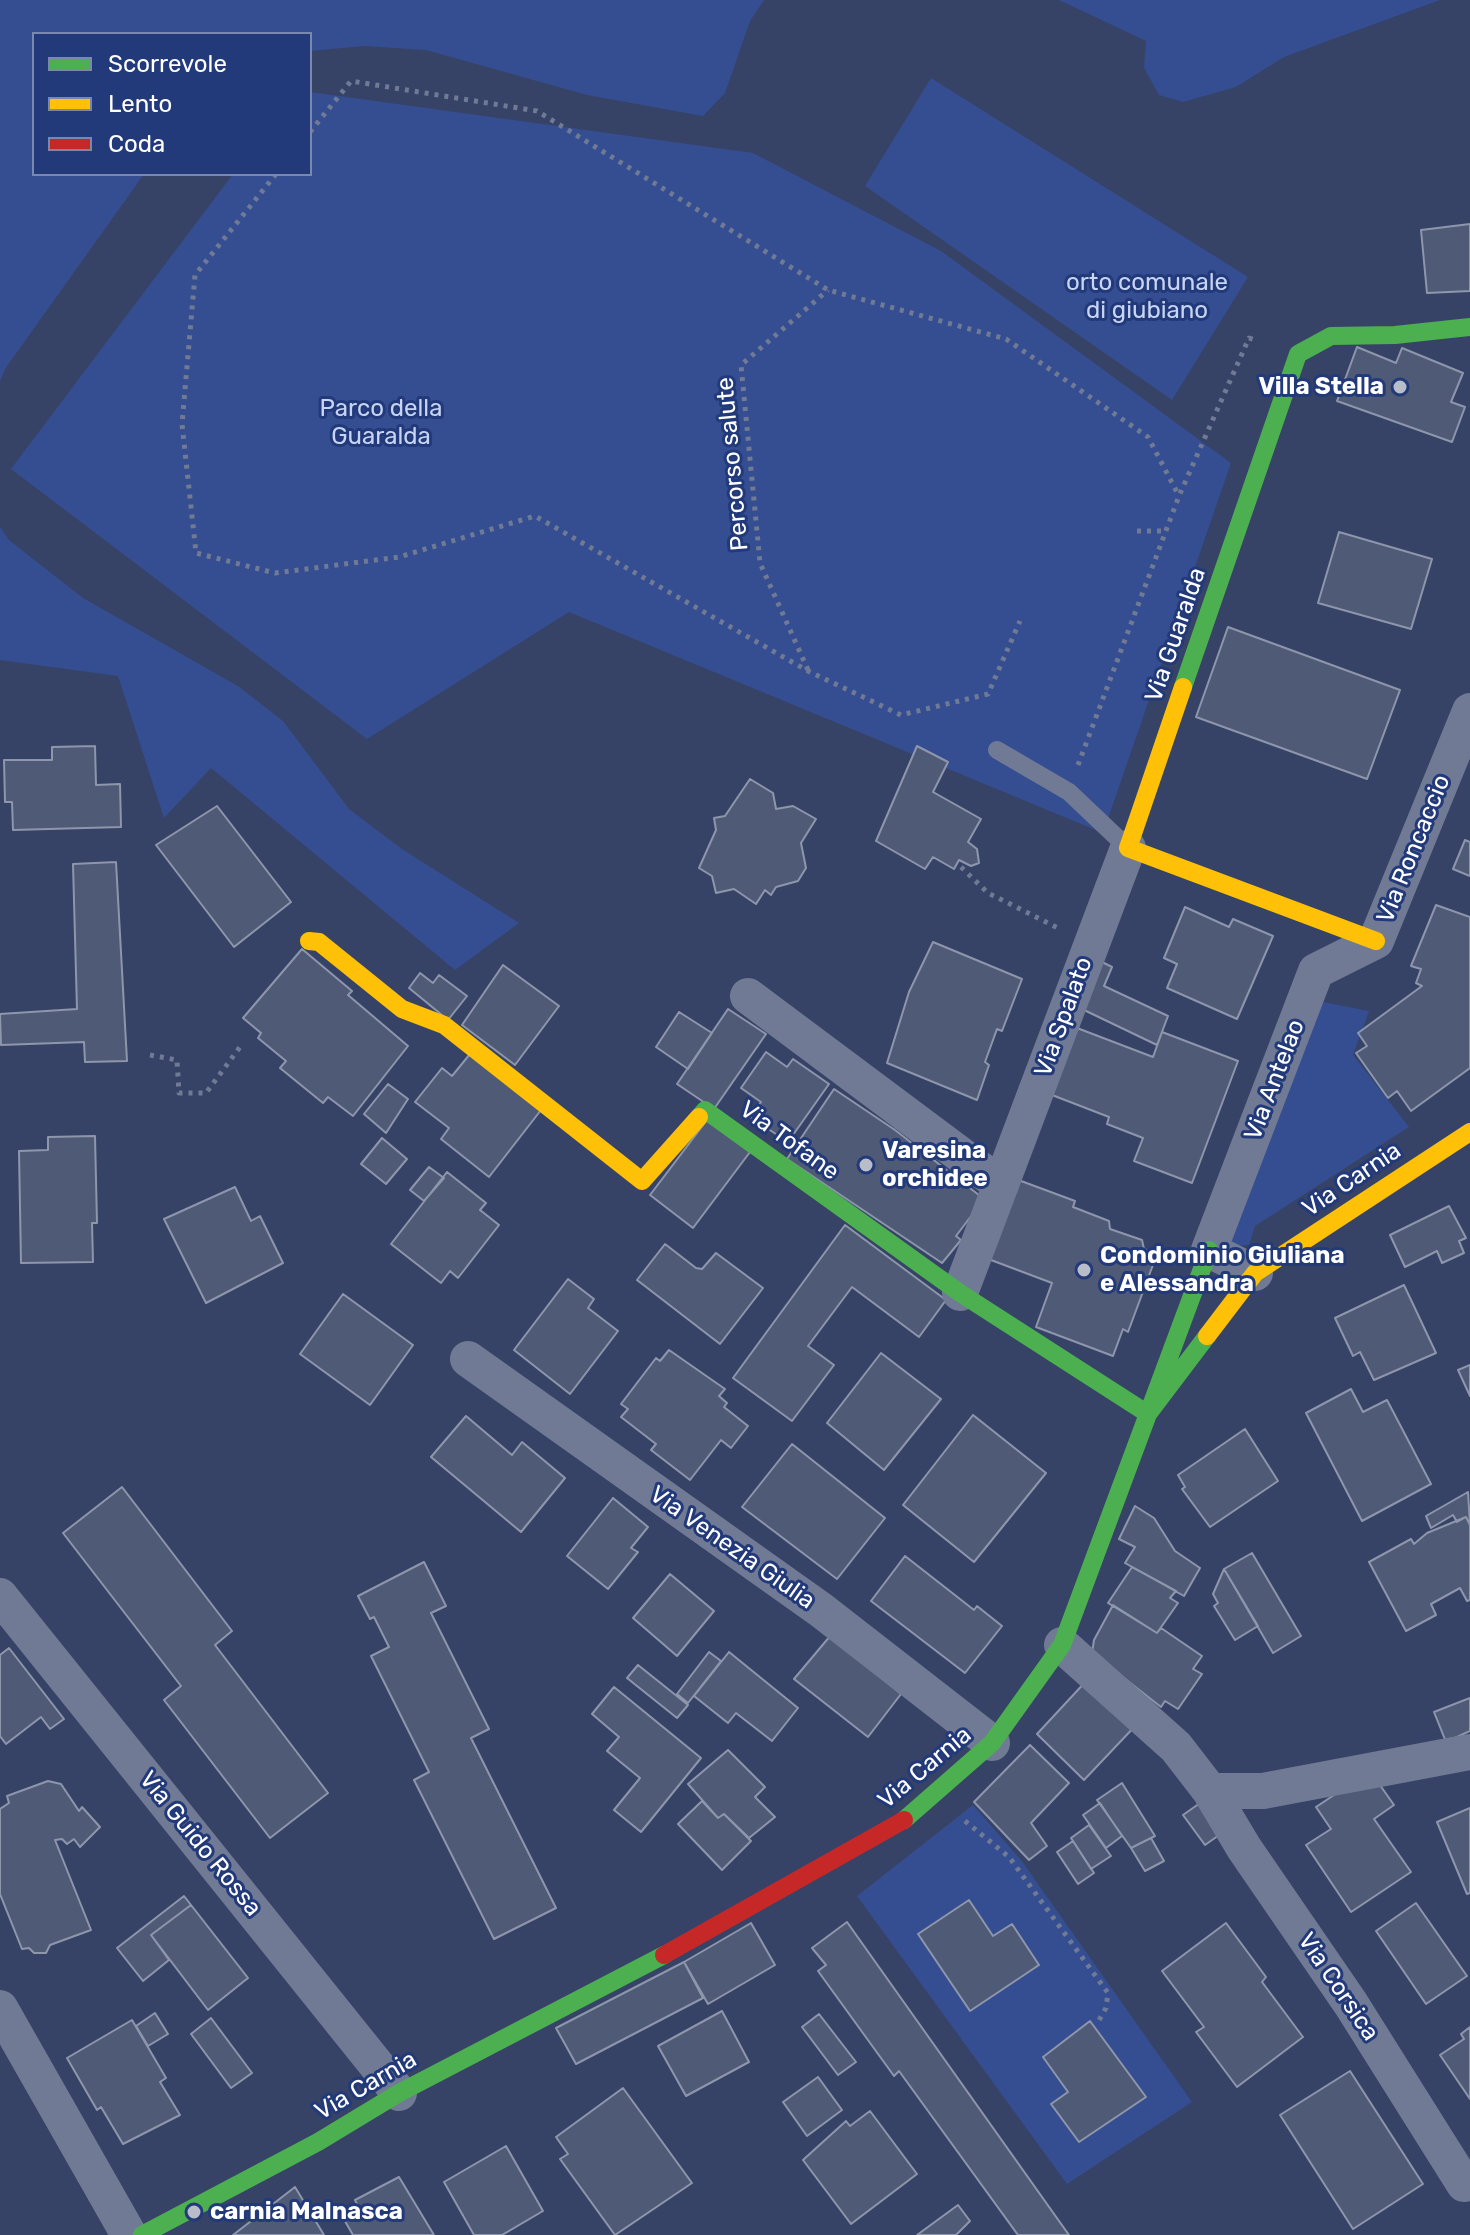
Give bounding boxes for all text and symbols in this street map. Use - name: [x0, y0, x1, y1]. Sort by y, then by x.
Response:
- legend: [32, 32, 312, 176]
- text: Scorrevole: [108, 50, 227, 78]
- text: Lento: [108, 90, 172, 118]
- text: Coda: [108, 130, 165, 158]
- park label: orto comunale di giubiano: [1066, 269, 1228, 325]
- place label: Villa Stella: [1258, 373, 1384, 401]
- street label: Percorso salute: [711, 376, 755, 552]
- marker: Villa Stella: [1391, 378, 1409, 396]
- park label: Parco della Guaralda: [320, 395, 442, 451]
- street label: Via Guaralda: [1140, 564, 1212, 706]
- street label: Via Roncaccio: [1371, 771, 1457, 927]
- street label: Via Spalato: [1029, 953, 1099, 1081]
- street label: Via Antelao: [1239, 1016, 1311, 1144]
- street label: Via Tofane: [734, 1095, 844, 1187]
- place label: Varesina orchidee: [882, 1137, 988, 1193]
- street label: Via Carnia: [1297, 1137, 1407, 1223]
- marker: Varesina orchidee: [857, 1156, 875, 1174]
- place label: Condominio Giuliana e Alessandra: [1100, 1242, 1345, 1298]
- marker: Condominio Giuliana e Alessandra: [1075, 1261, 1093, 1279]
- street label: Via Venezia Giulia: [644, 1480, 820, 1616]
- street label: Via Carnia: [873, 1721, 977, 1815]
- street label: Via Guido Rossa: [133, 1766, 267, 1922]
- street label: Via Corsica: [1291, 1928, 1385, 2046]
- street label: Via Carnia: [310, 2045, 422, 2127]
- place label: carnia Malnasca: [210, 2198, 403, 2226]
- marker: carnia Malnasca: [185, 2203, 203, 2221]

